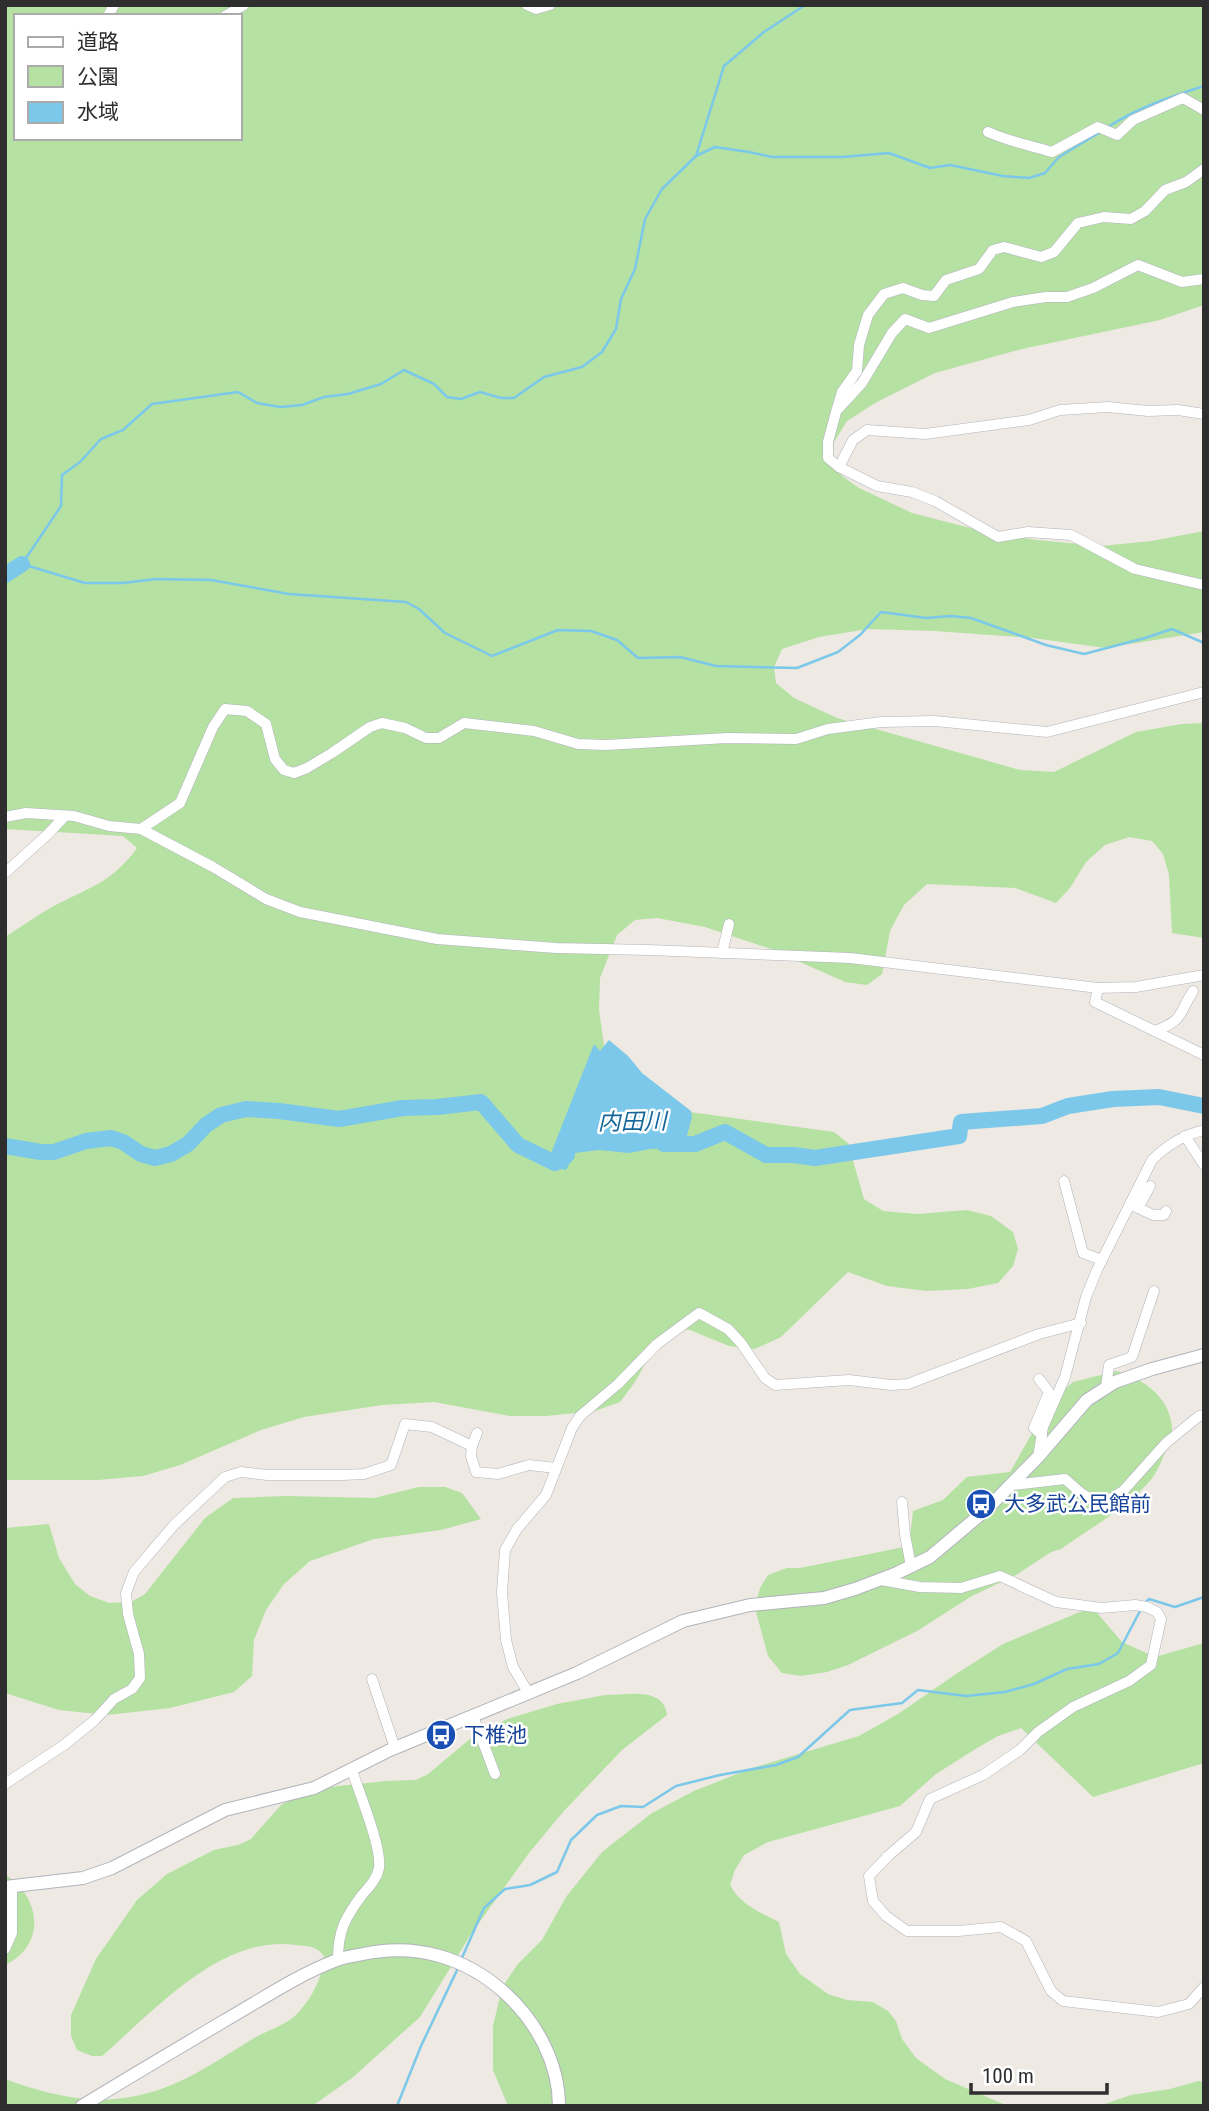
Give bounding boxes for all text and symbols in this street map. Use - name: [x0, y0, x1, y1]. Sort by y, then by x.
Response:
- legend: [14, 14, 242, 140]
- text: 道路: [77, 30, 119, 54]
- text: 公園: [77, 65, 119, 89]
- text: 水域: [77, 100, 119, 124]
- water label: 内田川: [597, 1108, 670, 1136]
- bus stop icon: 大多武公民館前: [964, 1487, 998, 1521]
- place label: 大多武公民館前: [1004, 1492, 1151, 1516]
- bus stop icon: 下椎池: [424, 1718, 458, 1752]
- place label: 下椎池: [464, 1723, 527, 1747]
- scale bar: [971, 2052, 1108, 2096]
- text: 100 m: [982, 2064, 1034, 2088]

